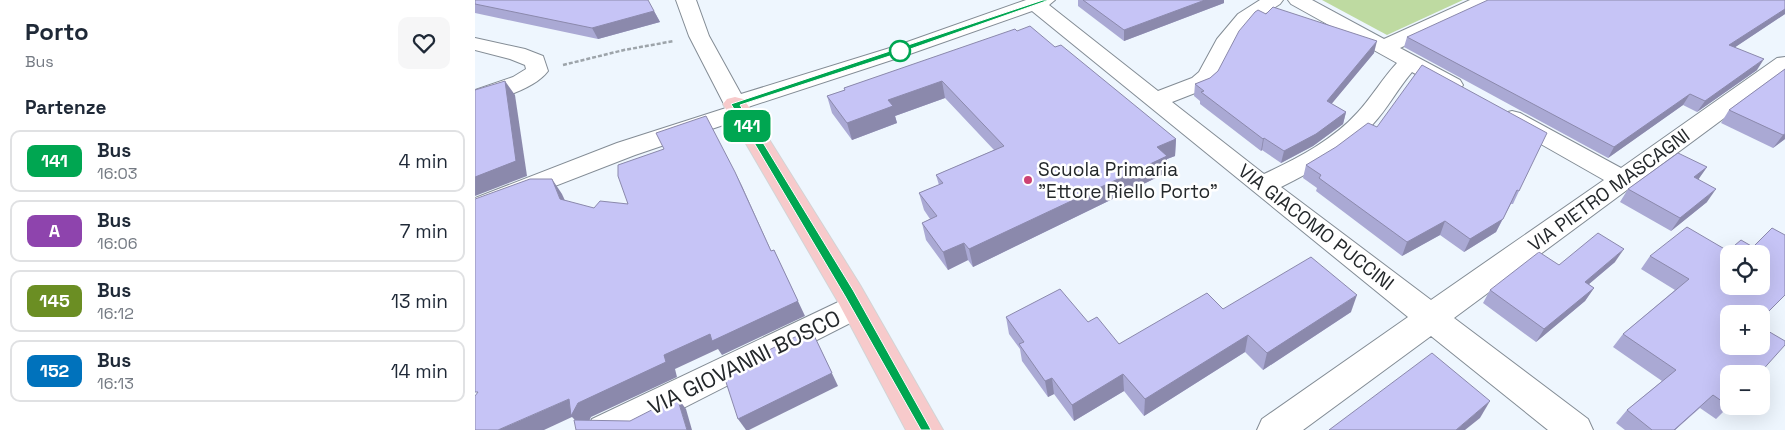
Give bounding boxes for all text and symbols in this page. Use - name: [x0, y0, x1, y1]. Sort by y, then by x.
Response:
- text: Porto: [25, 16, 89, 47]
- button: heart: [398, 17, 450, 69]
- unlabelled marker: [889, 40, 911, 62]
- text: Bus: [25, 51, 54, 72]
- text: Partenze: [25, 95, 106, 120]
- line badge: 141: [718, 110, 776, 142]
- text: 141: [733, 114, 761, 137]
- street label: VIA PIETRO MASCAGNI: [1523, 123, 1695, 257]
- text: Bus: [97, 138, 131, 163]
- text: 141: [41, 149, 68, 172]
- text: 4 min: [399, 149, 448, 174]
- place label: Scuola Primaria "Ettore Riello Porto": [1038, 157, 1218, 204]
- street label: VIA GIACOMO PUCCINI: [1233, 158, 1399, 296]
- text: 16:03: [97, 163, 137, 184]
- marker: Scuola Primaria "Ettore Riello Porto": [1022, 174, 1034, 186]
- text: Bus: [97, 208, 131, 233]
- text: A: [49, 219, 60, 242]
- text: 7 min: [400, 219, 448, 244]
- text: 16:06: [97, 233, 138, 254]
- map controls: [1720, 245, 1770, 415]
- button: locate: [1720, 245, 1770, 295]
- text: Bus: [97, 278, 131, 303]
- text: 145: [39, 289, 70, 312]
- text: 13 min: [391, 289, 448, 314]
- text: 16:12: [97, 303, 134, 324]
- street label: VIA GIOVANNI BOSCO: [643, 303, 845, 421]
- button: +: [1720, 305, 1770, 355]
- text: Bus: [97, 348, 131, 373]
- text: 152: [40, 359, 69, 382]
- text: 14 min: [391, 359, 448, 384]
- button: −: [1720, 365, 1770, 415]
- text: 16:13: [97, 373, 134, 394]

